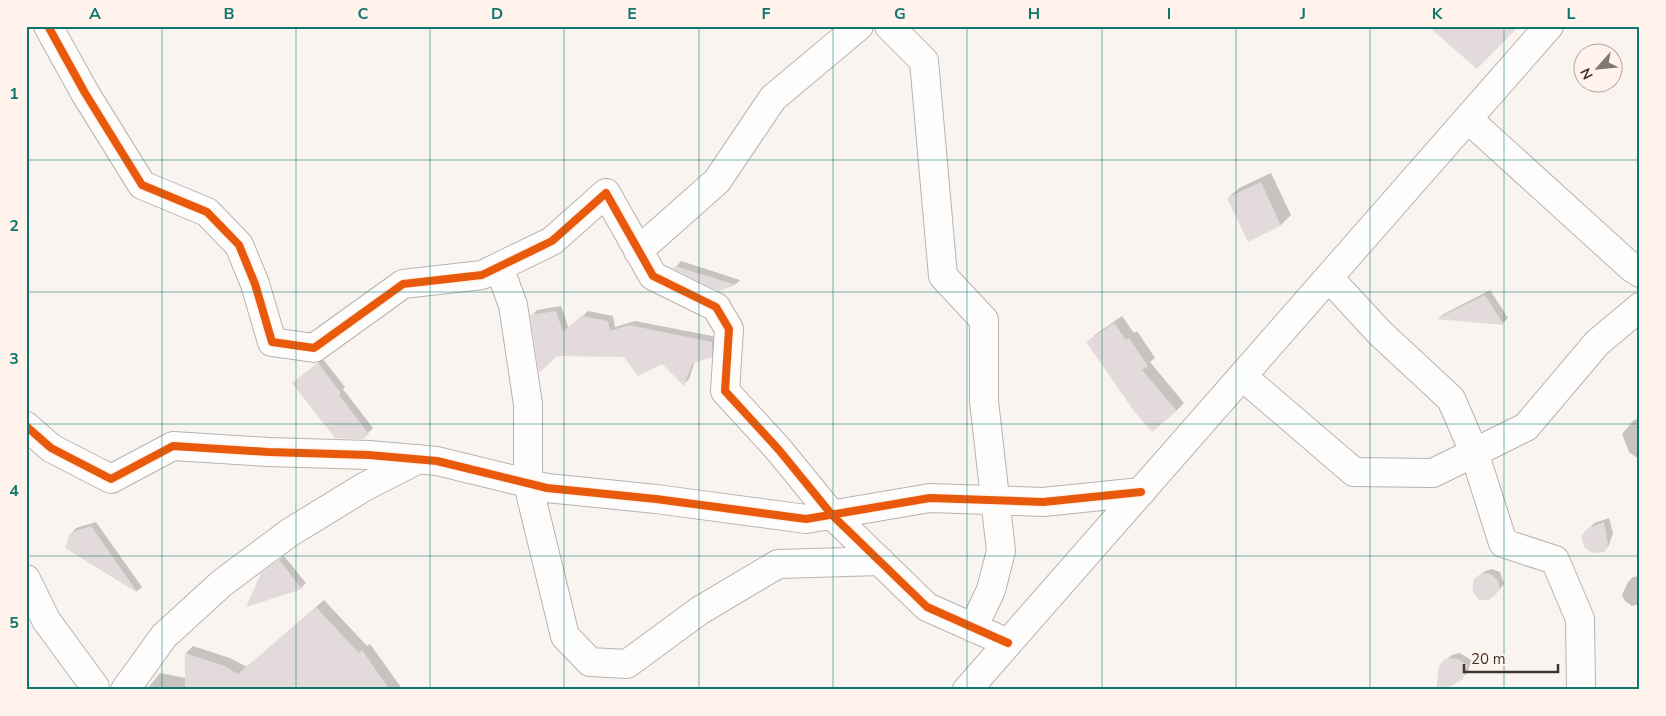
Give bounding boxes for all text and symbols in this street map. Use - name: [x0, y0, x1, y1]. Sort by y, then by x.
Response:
- text: A: [89, 3, 101, 25]
- text: B: [223, 3, 235, 25]
- text: C: [358, 3, 369, 25]
- text: D: [491, 3, 503, 25]
- text: E: [627, 3, 637, 25]
- text: F: [762, 3, 771, 25]
- text: G: [894, 3, 906, 25]
- text: H: [1028, 3, 1040, 25]
- text: I: [1167, 3, 1171, 25]
- text: J: [1299, 3, 1306, 25]
- text: K: [1432, 3, 1444, 25]
- text: L: [1567, 3, 1576, 25]
- north arrow: [1574, 42, 1624, 92]
- text: N: [1576, 65, 1598, 83]
- text: 1: [9, 83, 19, 105]
- text: 2: [9, 215, 19, 237]
- text: 3: [9, 348, 19, 370]
- text: 4: [9, 480, 19, 502]
- text: 5: [9, 612, 19, 634]
- scale bar: [1464, 641, 1557, 673]
- text: 20 m: [1471, 649, 1506, 669]

